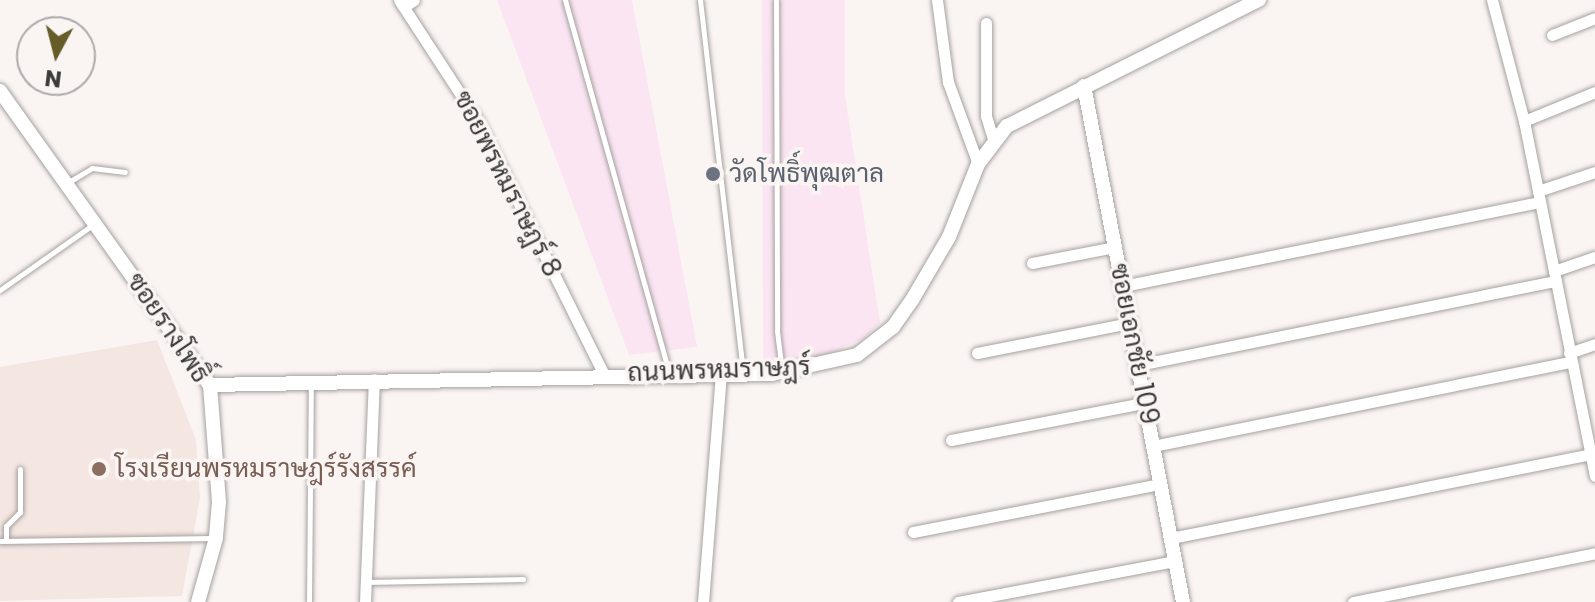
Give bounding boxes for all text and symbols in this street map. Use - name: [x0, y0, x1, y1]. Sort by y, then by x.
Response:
- north arrow: [16, 16, 96, 96]
- text: N: [43, 62, 63, 95]
- street label: ซอยพรหมราษฎร์ 8: [447, 86, 567, 282]
- place label: วัดโพธิ์พุฒตาล: [729, 158, 884, 190]
- marker: วัดโพธิ์พุฒตาล: [704, 165, 722, 183]
- street label: ซอยเอกชัย 109: [1103, 261, 1165, 427]
- street label: ซอยรางโพธิ์: [120, 267, 216, 389]
- street label: ถนนพรหมราษฎร์: [627, 351, 811, 389]
- place label: โรงเรียนพรหมราษฎร์รังสรรค์: [115, 453, 417, 485]
- marker: โรงเรียนพรหมราษฎร์รังสรรค์: [90, 460, 108, 478]

